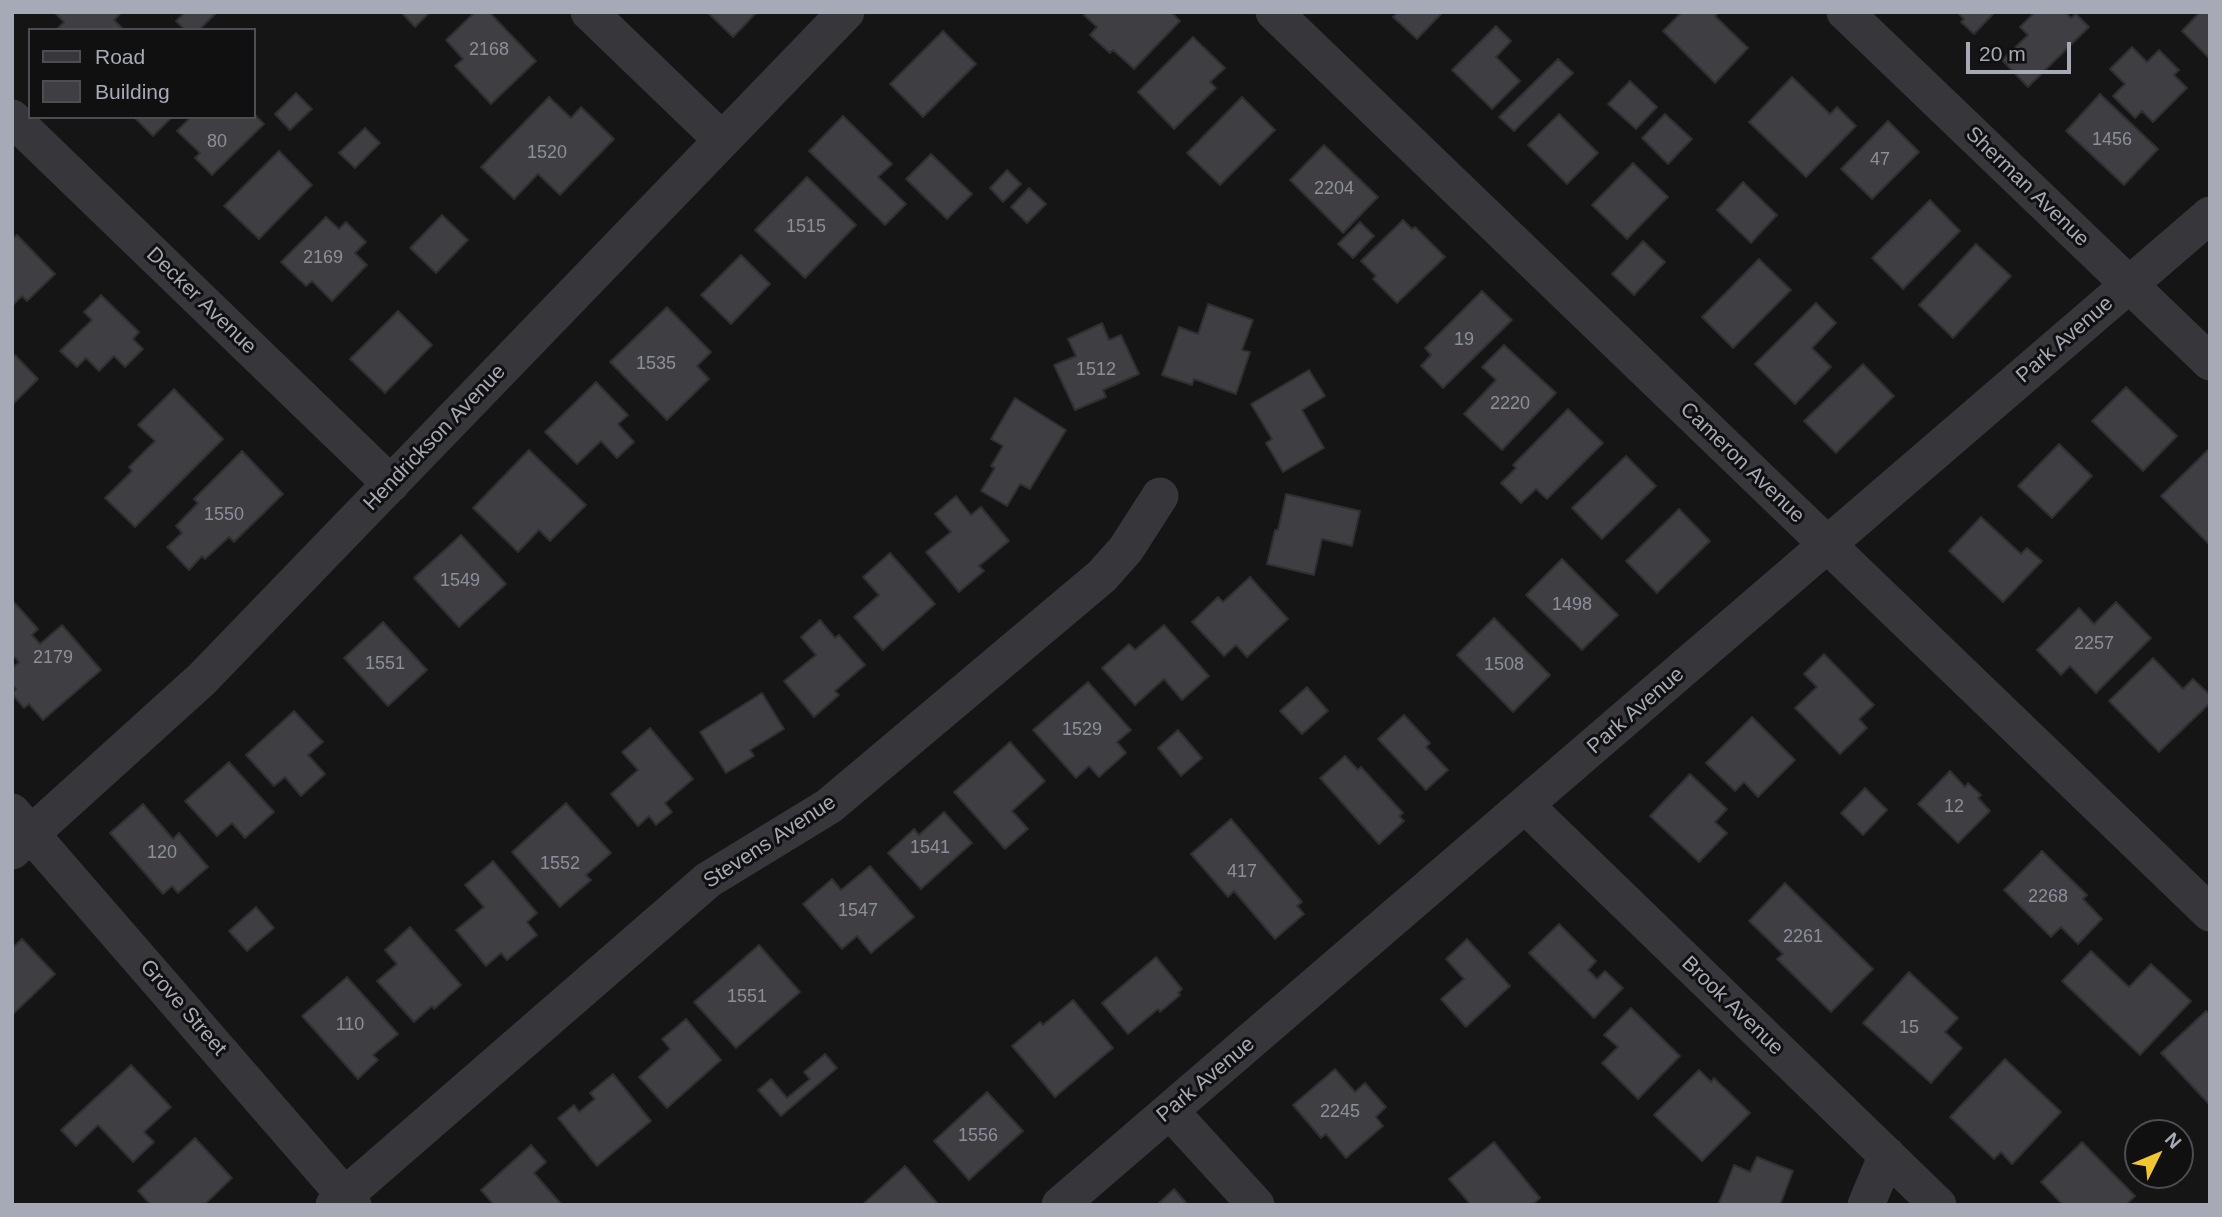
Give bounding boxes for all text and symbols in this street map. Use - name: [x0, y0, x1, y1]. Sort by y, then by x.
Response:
- legend: [28, 28, 256, 119]
- scale bar: [1970, 28, 2075, 72]
- house number: 2168: [469, 39, 509, 61]
- text: 20 m: [1979, 42, 2026, 65]
- text: Road: [95, 45, 145, 68]
- text: Building: [95, 80, 170, 103]
- street label: Sherman Avenue: [1960, 122, 2094, 252]
- house number: 1456: [2092, 129, 2132, 151]
- house number: 80: [207, 131, 227, 153]
- house number: 1520: [527, 142, 567, 164]
- house number: 47: [1870, 149, 1890, 171]
- house number: 2204: [1314, 178, 1354, 200]
- house number: 1515: [786, 216, 826, 238]
- street label: Decker Avenue: [141, 242, 261, 360]
- house number: 2169: [303, 247, 343, 269]
- street label: Park Avenue: [2012, 291, 2118, 389]
- house number: 19: [1454, 329, 1474, 351]
- house number: 1535: [636, 353, 676, 375]
- house number: 1512: [1076, 359, 1116, 381]
- street label: Hendrickson Avenue: [359, 360, 511, 516]
- house number: 2220: [1490, 393, 1530, 415]
- street label: Cameron Avenue: [1675, 397, 1809, 529]
- house number: 1550: [204, 504, 244, 526]
- house number: 1549: [440, 570, 480, 592]
- house number: 1498: [1552, 594, 1592, 616]
- house number: 2257: [2074, 633, 2114, 655]
- house number: 2179: [33, 647, 73, 669]
- house number: 1551: [365, 653, 405, 675]
- house number: 1508: [1484, 654, 1524, 676]
- street label: Park Avenue: [1583, 662, 1689, 760]
- house number: 1529: [1062, 719, 1102, 741]
- street label: Stevens Avenue: [699, 790, 841, 894]
- house number: 12: [1944, 796, 1964, 818]
- house number: 1541: [910, 837, 950, 859]
- house number: 120: [147, 842, 177, 864]
- house number: 1552: [540, 853, 580, 875]
- house number: 417: [1227, 861, 1257, 883]
- house number: 2268: [2028, 886, 2068, 908]
- house number: 1547: [838, 900, 878, 922]
- house number: 2261: [1783, 926, 1823, 948]
- street label: Brook Avenue: [1676, 951, 1788, 1061]
- street label: Grove Street: [134, 955, 232, 1061]
- house number: 1551: [727, 986, 767, 1008]
- house number: 110: [336, 1014, 364, 1036]
- house number: 15: [1899, 1017, 1919, 1039]
- street label: Park Avenue: [1152, 1032, 1260, 1128]
- house number: 2245: [1320, 1101, 1360, 1123]
- north arrow: [2124, 1119, 2194, 1189]
- house number: 1556: [958, 1125, 998, 1147]
- text: N: [2161, 1129, 2186, 1153]

